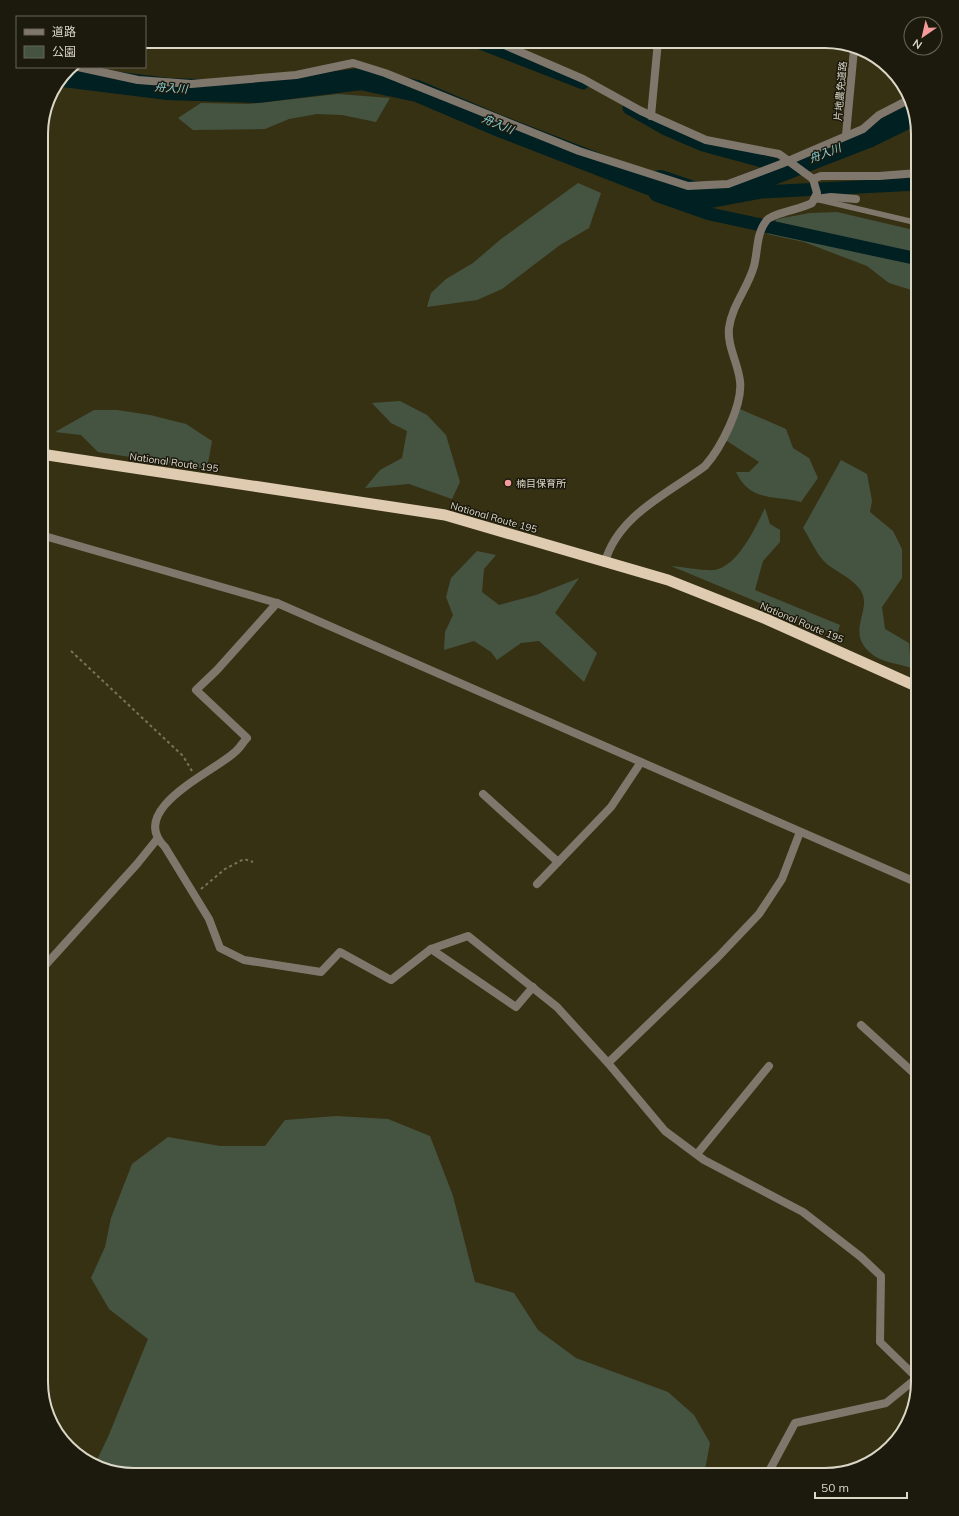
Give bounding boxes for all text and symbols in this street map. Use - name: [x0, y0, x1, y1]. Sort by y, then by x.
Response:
- legend: [16, 16, 146, 68]
- north arrow: [903, 16, 943, 56]
- text: 道路: [52, 24, 76, 39]
- text: N: [910, 36, 925, 52]
- text: 公園: [52, 44, 76, 59]
- street label: 片地農免道路: [831, 61, 850, 121]
- water label: 舟入川: [154, 80, 189, 96]
- water label: 舟入川: [480, 111, 517, 137]
- water label: 舟入川: [807, 140, 844, 165]
- street label: National Route 195: [129, 450, 219, 475]
- place label: 楠目保育所: [516, 477, 566, 490]
- marker: 楠目保育所: [503, 478, 513, 488]
- street label: National Route 195: [449, 499, 539, 536]
- street label: National Route 195: [758, 599, 846, 646]
- scale bar: [815, 1474, 907, 1500]
- text: 50 m: [821, 1480, 849, 1495]

